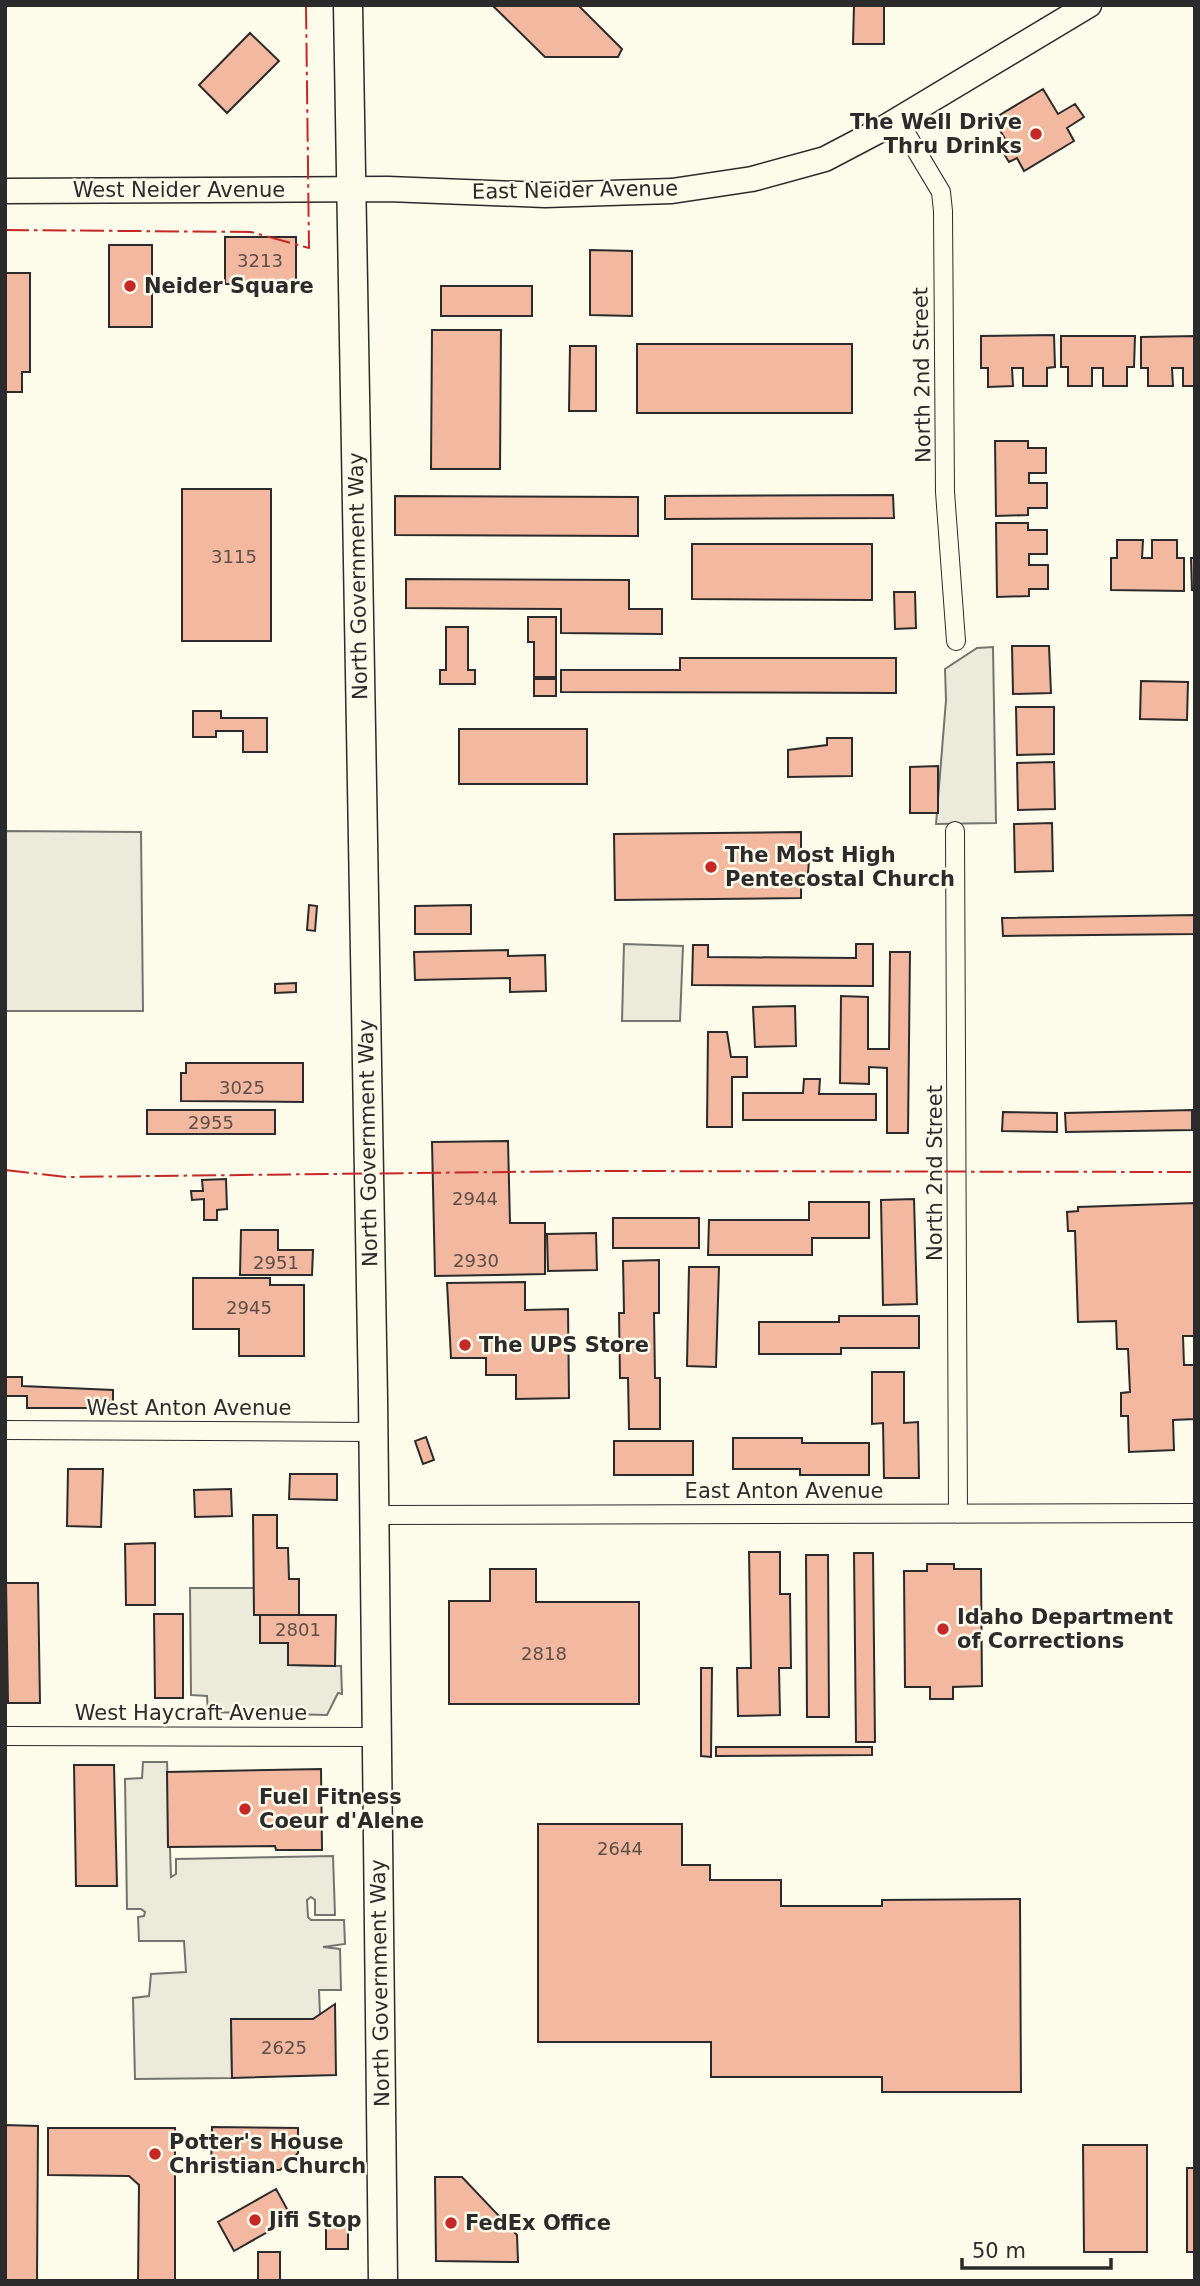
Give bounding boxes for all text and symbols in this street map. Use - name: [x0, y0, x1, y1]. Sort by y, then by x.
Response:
- place label: The Well Drive Thru Drinks: [850, 110, 1022, 158]
- marker: The Well Drive Thru Drinks: [1028, 126, 1044, 142]
- street label: East Neider Avenue: [472, 176, 678, 204]
- street label: West Neider Avenue: [73, 178, 285, 202]
- house number: 3213: [237, 250, 283, 271]
- place label: Neider Square: [144, 274, 314, 298]
- marker: Neider Square: [122, 278, 138, 294]
- street label: North 2nd Street: [908, 287, 936, 463]
- street label: North Government Way: [344, 452, 372, 700]
- house number: 3115: [211, 546, 257, 567]
- place label: The Most High Pentecostal Church: [725, 843, 955, 891]
- marker: The Most High Pentecostal Church: [703, 859, 719, 875]
- street label: North Government Way: [354, 1019, 382, 1267]
- house number: 3025: [219, 1077, 265, 1098]
- street label: North 2nd Street: [923, 1085, 947, 1261]
- house number: 2955: [188, 1112, 234, 1133]
- house number: 2944: [452, 1188, 498, 1209]
- house number: 2930: [453, 1250, 499, 1271]
- house number: 2951: [253, 1252, 299, 1273]
- house number: 2945: [226, 1297, 272, 1318]
- place label: The UPS Store: [479, 1333, 649, 1357]
- marker: The UPS Store: [457, 1337, 473, 1353]
- street label: West Anton Avenue: [86, 1396, 292, 1420]
- street label: East Anton Avenue: [685, 1479, 883, 1503]
- place label: Idaho Department of Corrections: [957, 1605, 1173, 1653]
- house number: 2801: [275, 1619, 321, 1640]
- marker: Idaho Department of Corrections: [935, 1621, 951, 1637]
- house number: 2818: [521, 1643, 567, 1664]
- street label: West Haycraft Avenue: [75, 1701, 307, 1725]
- place label: Fuel Fitness Coeur d'Alene: [259, 1785, 424, 1833]
- marker: Fuel Fitness Coeur d'Alene: [237, 1801, 253, 1817]
- house number: 2644: [597, 1838, 643, 1859]
- street label: North Government Way: [366, 1859, 394, 2107]
- house number: 2625: [261, 2037, 307, 2058]
- place label: Potter's House Christian Church: [169, 2130, 366, 2178]
- marker: Potter's House Christian Church: [147, 2146, 163, 2162]
- place label: Jifi Stop: [267, 2208, 362, 2232]
- place label: FedEx Office: [465, 2211, 611, 2235]
- marker: Jifi Stop: [247, 2212, 263, 2228]
- marker: FedEx Office: [443, 2215, 459, 2231]
- scale bar: [962, 2226, 1111, 2270]
- text: 50 m: [972, 2239, 1026, 2263]

